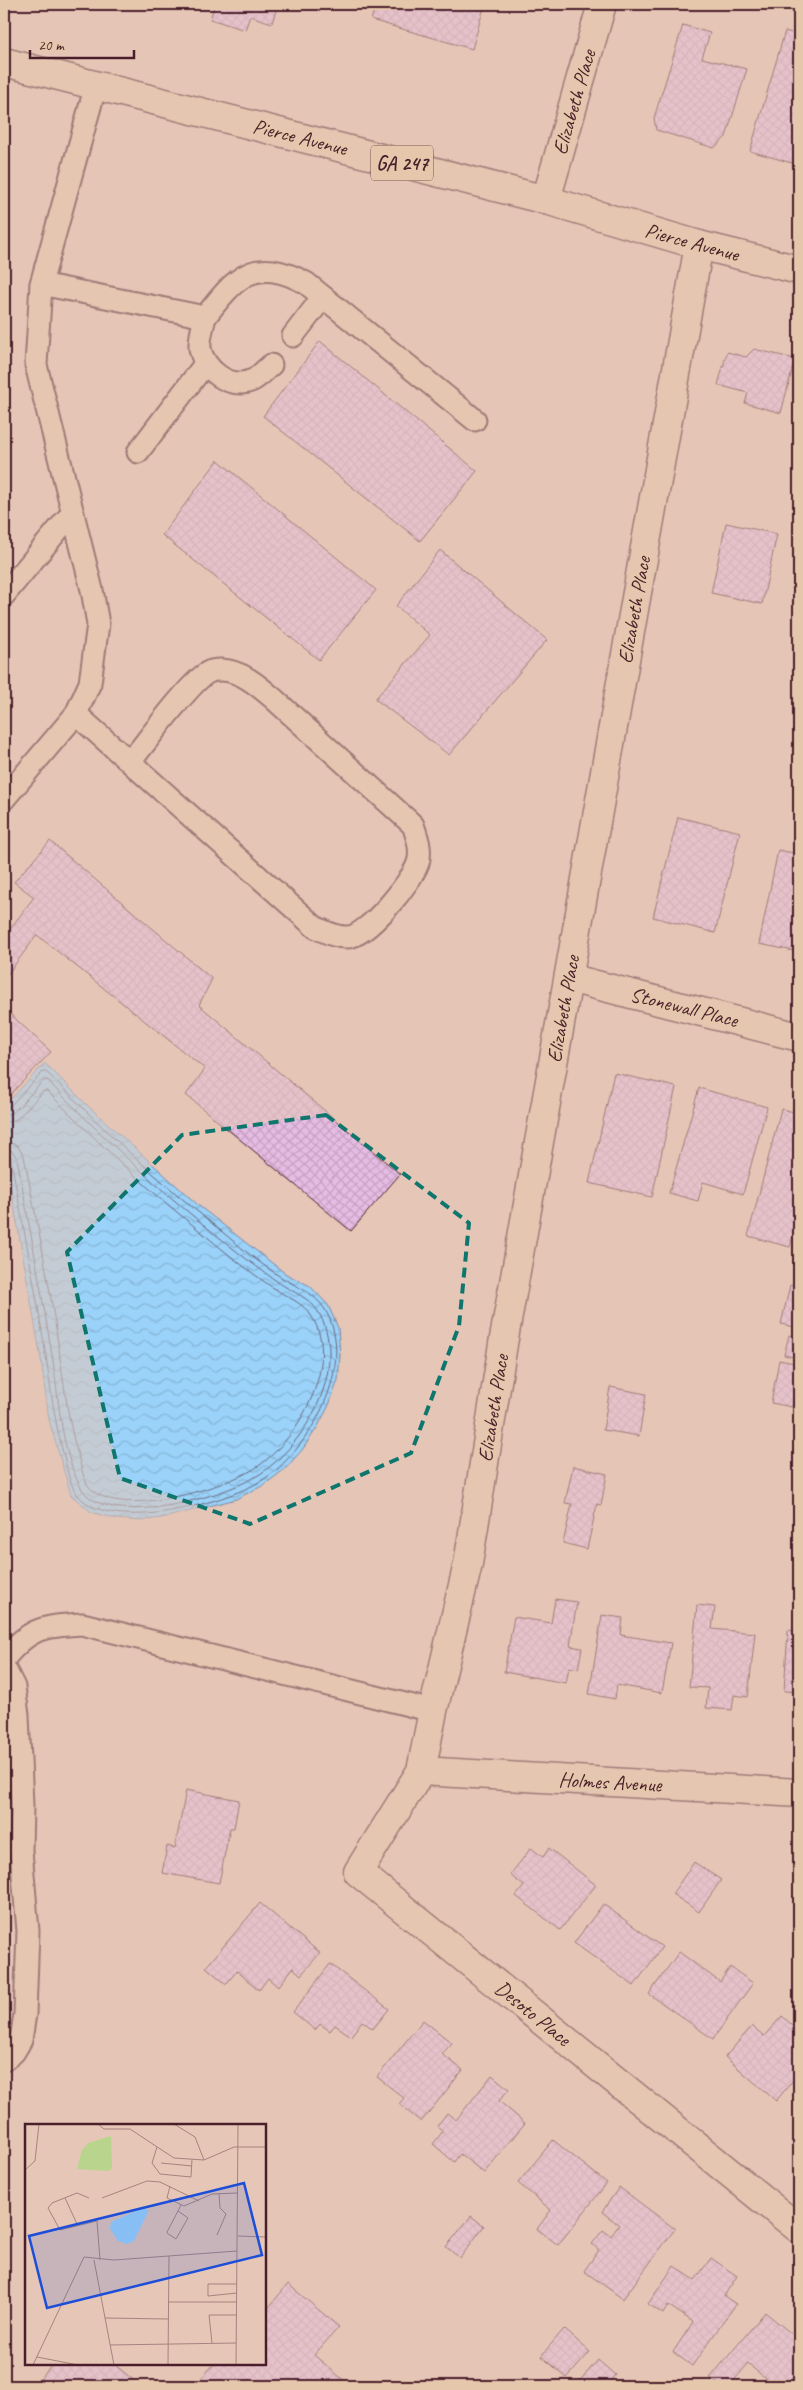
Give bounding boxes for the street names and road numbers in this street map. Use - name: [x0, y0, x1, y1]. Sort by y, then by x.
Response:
- street label: Elizabeth Place: [547, 45, 602, 157]
- street label: Pierce Avenue: [250, 113, 351, 161]
- road number: GA 247: [371, 146, 433, 180]
- street label: Pierce Avenue: [642, 217, 743, 267]
- street label: Elizabeth Place: [612, 553, 656, 665]
- street label: Elizabeth Place: [541, 952, 585, 1064]
- street label: Stonewall Place: [628, 981, 741, 1033]
- street label: Elizabeth Place: [472, 1352, 514, 1463]
- street label: Holmes Avenue: [558, 1766, 663, 1798]
- street label: Desoto Place: [490, 1975, 577, 2052]

